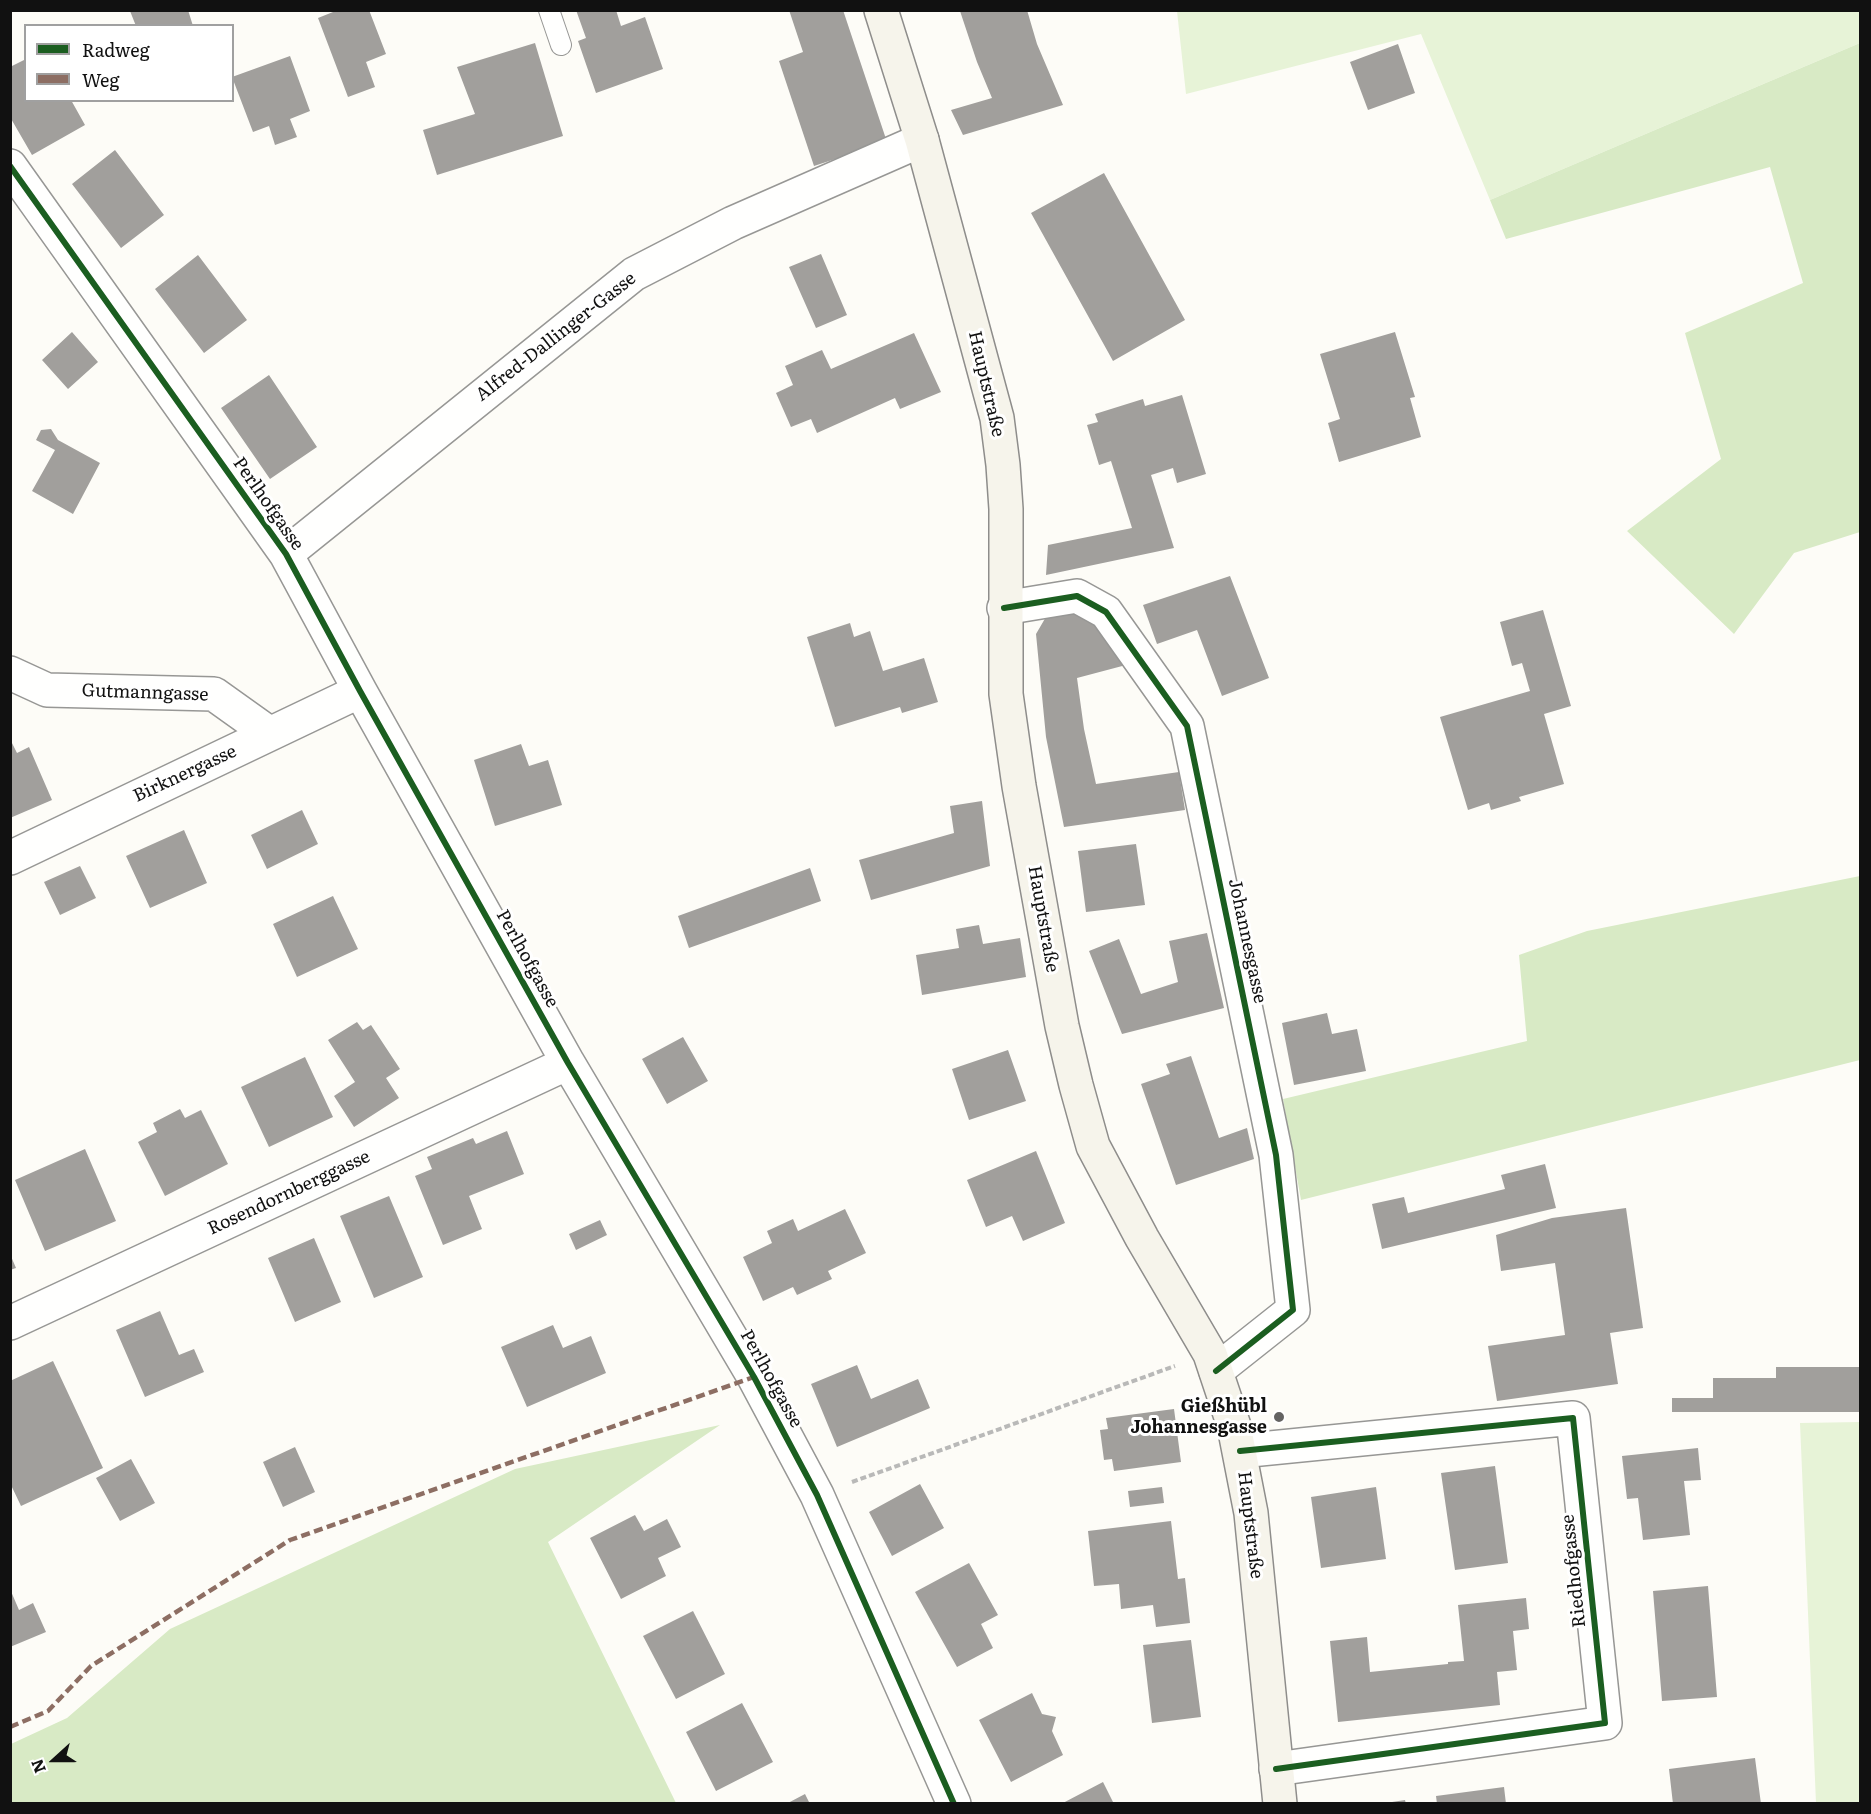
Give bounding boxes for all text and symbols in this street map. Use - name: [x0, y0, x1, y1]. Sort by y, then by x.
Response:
- legend: [24, 24, 234, 102]
- text: Radweg: [82, 36, 150, 63]
- text: Weg: [82, 66, 119, 93]
- street label: Alfred-Dallinger-Gasse: [472, 268, 640, 406]
- street label: Hauptstraße: [963, 329, 1009, 439]
- street label: Perlhofgasse: [228, 453, 308, 555]
- street label: Gutmanngasse: [81, 680, 209, 706]
- street label: Birknergasse: [130, 741, 240, 807]
- street label: Hauptstraße: [1023, 864, 1063, 974]
- street label: Johannesgasse: [1223, 877, 1271, 1005]
- street label: Perlhofgasse: [491, 906, 563, 1012]
- street label: Rosendornberggasse: [204, 1146, 374, 1240]
- street label: Perlhofgasse: [735, 1326, 807, 1432]
- place label: Gießhübl Johannesgasse: [1130, 1396, 1267, 1438]
- marker: Gießhübl Johannesgasse: [1272, 1410, 1286, 1424]
- street label: Hauptstraße: [1233, 1470, 1267, 1580]
- street label: Riedhofgasse: [1557, 1513, 1591, 1629]
- north arrow: [24, 1730, 84, 1790]
- text: N: [24, 1756, 51, 1777]

